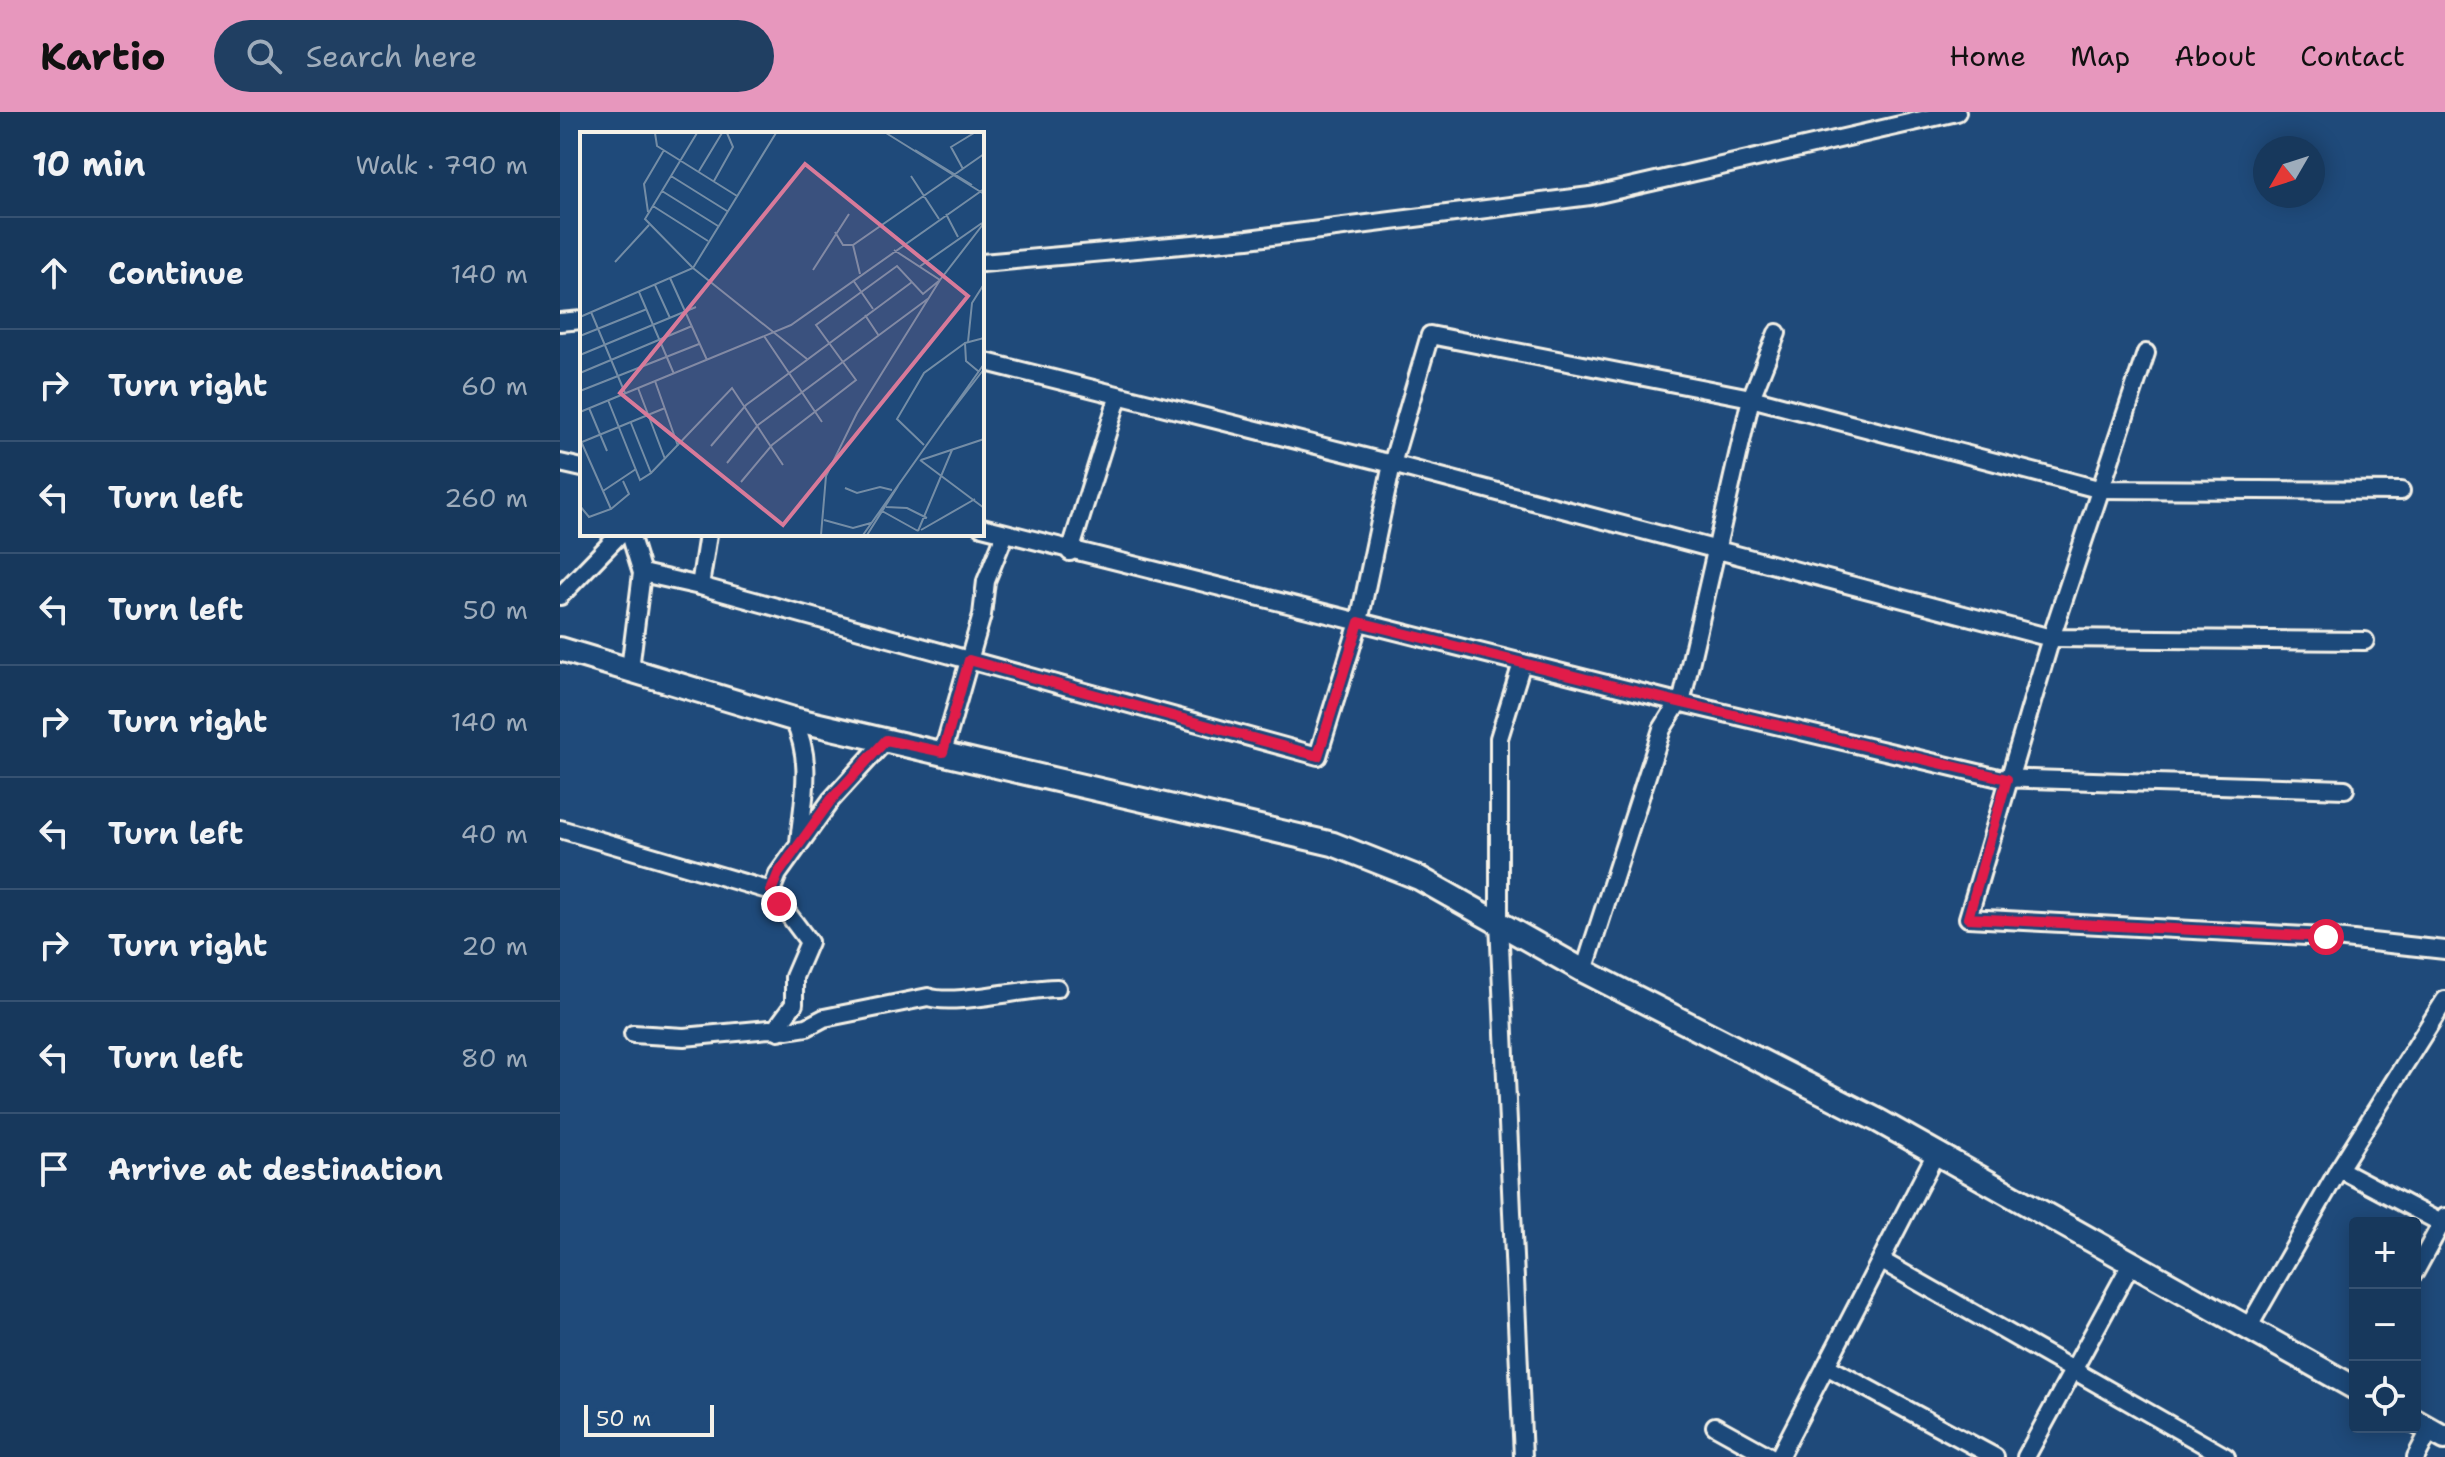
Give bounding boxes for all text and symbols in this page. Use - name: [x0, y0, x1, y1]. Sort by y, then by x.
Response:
- search box: [214, 20, 774, 92]
- text: Kartio: [40, 31, 166, 82]
- icon: search: [242, 34, 286, 78]
- text: Search here: [306, 36, 477, 77]
- text: Home: [1949, 37, 2026, 75]
- text: Map: [2070, 37, 2130, 75]
- text: About: [2174, 37, 2256, 75]
- text: Contact: [2300, 37, 2405, 75]
- inset map: [580, 132, 984, 536]
- north arrow: [2253, 136, 2325, 208]
- text: 10 min: [32, 141, 146, 187]
- text: Walk · 790 m: [356, 147, 528, 182]
- icon: ahead: [32, 251, 76, 295]
- text: Continue: [108, 253, 244, 294]
- text: 140 m: [451, 256, 528, 291]
- icon: right: [32, 363, 76, 407]
- text: Turn right: [108, 365, 267, 406]
- text: 60 m: [461, 368, 528, 403]
- icon: left: [32, 475, 76, 519]
- text: Turn left: [108, 477, 243, 518]
- text: 260 m: [444, 480, 528, 515]
- icon: left: [32, 587, 76, 631]
- text: Turn left: [108, 589, 243, 630]
- text: 50 m: [463, 592, 528, 627]
- icon: right: [32, 699, 76, 743]
- text: Turn right: [108, 701, 267, 742]
- text: 140 m: [451, 704, 528, 739]
- icon: left: [32, 811, 76, 855]
- text: Turn left: [108, 813, 243, 854]
- text: 40 m: [461, 816, 528, 851]
- route end: [761, 886, 797, 922]
- route start: [2308, 919, 2344, 955]
- icon: right: [32, 923, 76, 967]
- text: Turn right: [108, 925, 267, 966]
- text: 20 m: [461, 928, 528, 963]
- icon: left: [32, 1035, 76, 1079]
- text: Turn left: [108, 1037, 243, 1078]
- text: 80 m: [461, 1040, 528, 1075]
- icon: arrive: [32, 1147, 76, 1191]
- text: Arrive at destination: [108, 1149, 443, 1190]
- map controls: [2349, 1217, 2421, 1433]
- button: +: [2349, 1217, 2421, 1289]
- button: −: [2349, 1289, 2421, 1361]
- button: locate: [2349, 1361, 2421, 1433]
- scale bar: [584, 1401, 714, 1437]
- text: 50 m: [596, 1404, 651, 1433]

